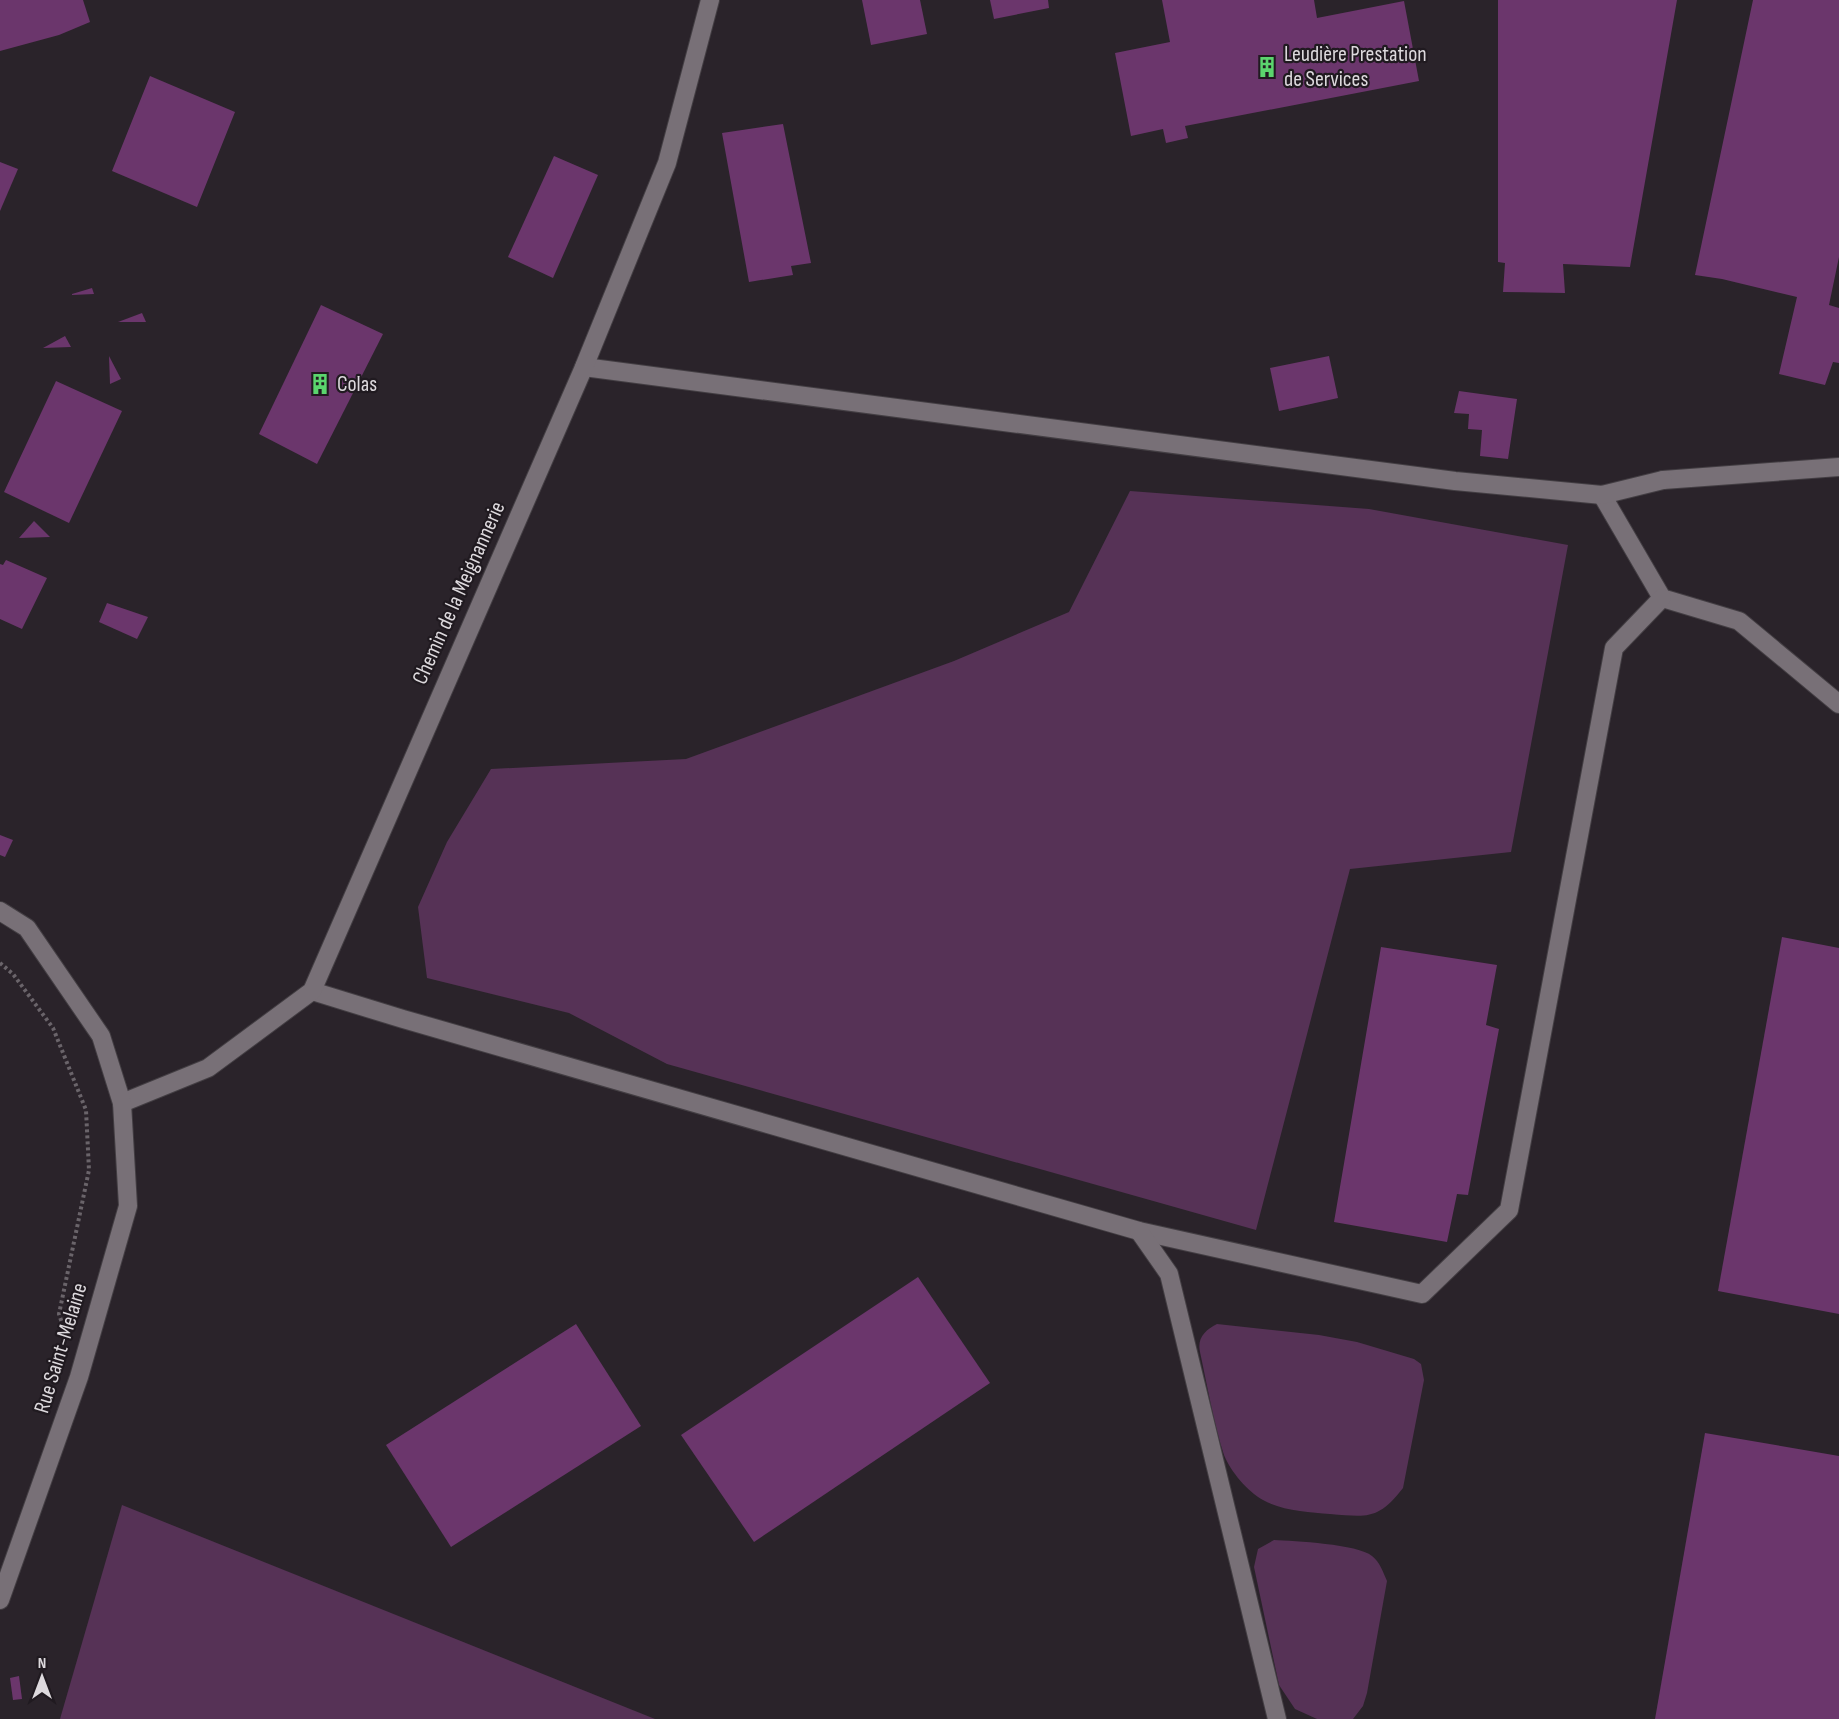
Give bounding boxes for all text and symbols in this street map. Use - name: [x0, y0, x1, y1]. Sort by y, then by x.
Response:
- place label: Leudière Prestation de Services: [1284, 41, 1427, 93]
- building icon: Leudière Prestation de Services: [1255, 55, 1279, 79]
- place label: Colas: [337, 371, 377, 398]
- building icon: Colas: [308, 372, 332, 396]
- street label: Chemin de la Meignannerie: [407, 497, 511, 689]
- street label: Rue Saint-Melaine: [28, 1280, 94, 1416]
- north arrow: [12, 1647, 72, 1707]
- text: N: [38, 1654, 46, 1673]

